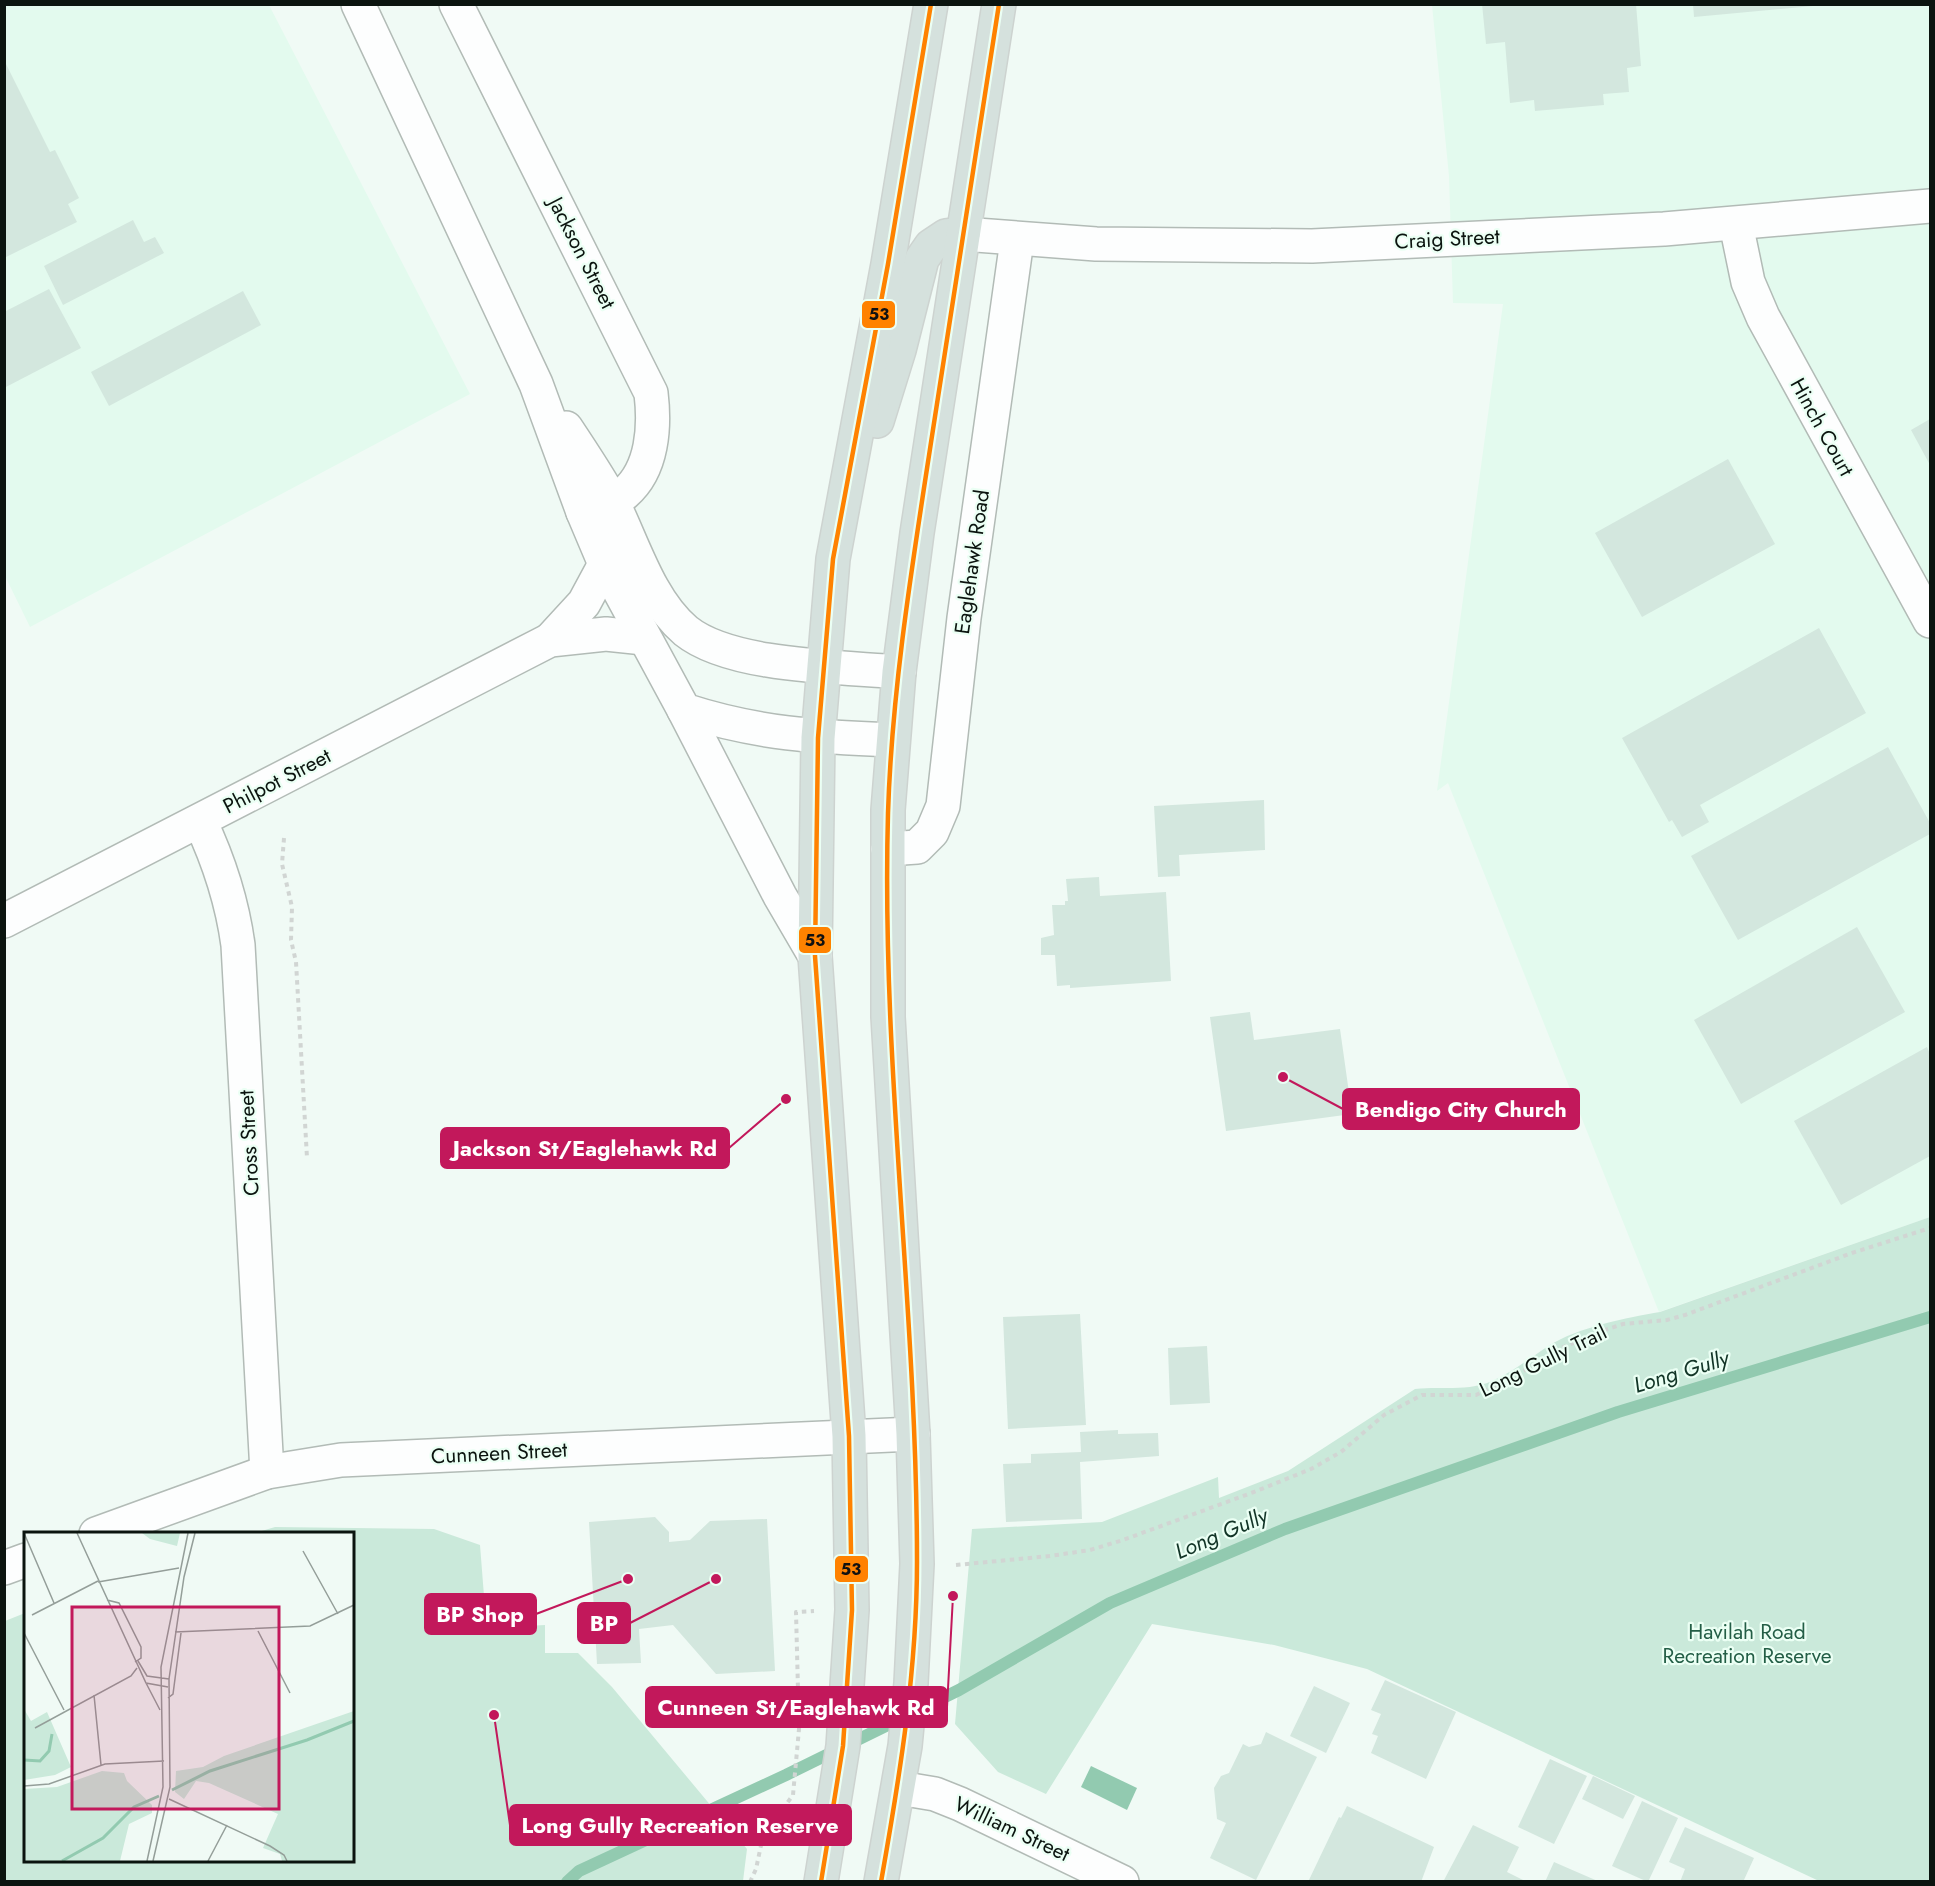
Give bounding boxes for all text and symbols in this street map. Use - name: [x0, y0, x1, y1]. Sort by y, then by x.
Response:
- street label: Jackson Street: [540, 189, 623, 314]
- street label: Craig Street: [1394, 221, 1500, 257]
- line badge: 53: [861, 300, 896, 329]
- text: 53: [869, 303, 889, 326]
- street label: Hinch Court: [1783, 373, 1861, 481]
- street label: Eaglehawk Road: [947, 488, 997, 636]
- street label: Philpot Street: [218, 741, 336, 821]
- line badge: 53: [798, 926, 832, 954]
- text: 53: [805, 929, 825, 952]
- street label: Cross Street: [231, 1089, 267, 1197]
- callout: Bendigo City Church: [1343, 1089, 1579, 1129]
- text: Bendigo City Church: [1355, 1093, 1567, 1125]
- callout: Jackson St/Eaglehawk Rd: [441, 1128, 729, 1168]
- text: Jackson St/Eaglehawk Rd: [449, 1132, 717, 1164]
- street label: Long Gully Trail: [1474, 1317, 1612, 1405]
- water label: Long Gully: [1629, 1341, 1734, 1401]
- street label: Cunneen Street: [430, 1434, 568, 1472]
- water label: Long Gully: [1170, 1498, 1274, 1567]
- inset map: [24, 1532, 354, 1862]
- line badge: 53: [834, 1555, 869, 1583]
- text: 53: [841, 1558, 861, 1581]
- callout: BP Shop: [425, 1594, 536, 1634]
- text: BP Shop: [436, 1598, 524, 1630]
- callout: BP: [578, 1603, 630, 1643]
- text: BP: [590, 1607, 618, 1639]
- park label: Havilah Road Recreation Reserve: [1662, 1617, 1832, 1671]
- callout: Cunneen St/Eaglehawk Rd: [646, 1687, 947, 1727]
- text: Cunneen St/Eaglehawk Rd: [657, 1691, 935, 1723]
- street label: William Street: [949, 1789, 1075, 1869]
- callout: Long Gully Recreation Reserve: [510, 1805, 851, 1845]
- text: Long Gully Recreation Reserve: [522, 1809, 839, 1841]

